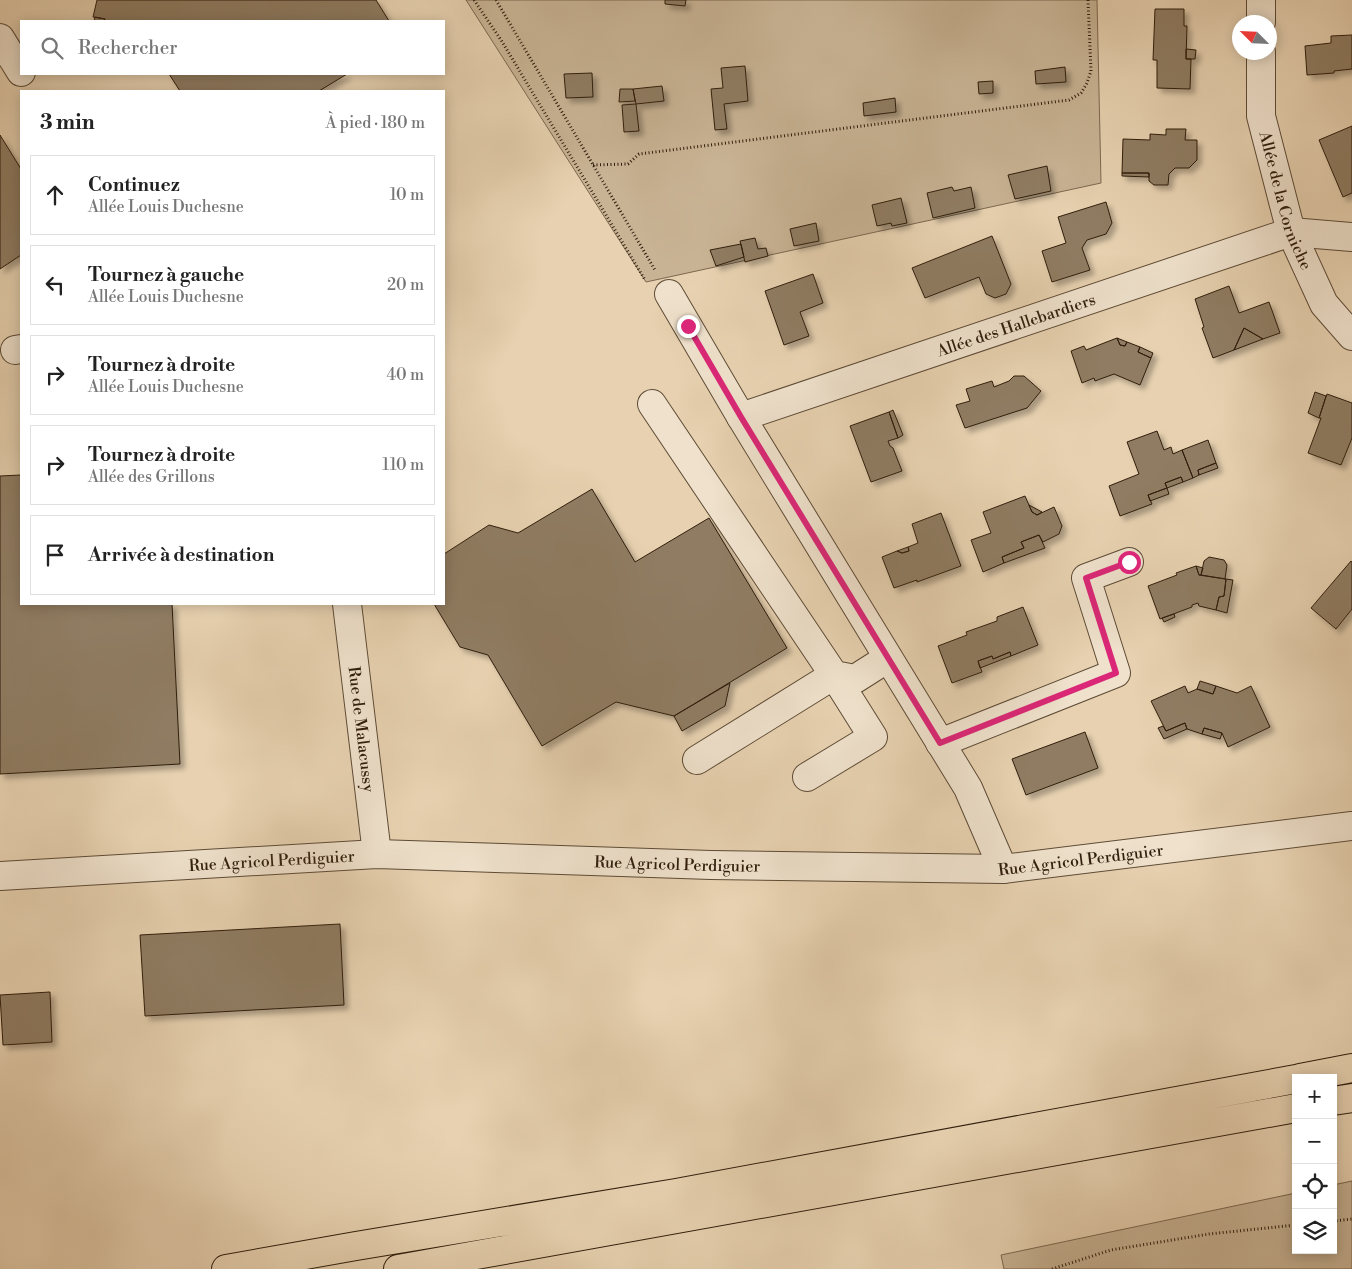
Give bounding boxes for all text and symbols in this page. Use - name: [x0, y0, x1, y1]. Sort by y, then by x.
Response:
- north arrow: [1232, 15, 1277, 60]
- search box: [20, 20, 445, 75]
- icon: search: [38, 34, 66, 62]
- text: Rechercher: [78, 36, 177, 60]
- text: 3 min: [40, 110, 95, 136]
- text: À pied · 180 m: [325, 113, 425, 133]
- street label: Allée de la Corniche: [1254, 128, 1316, 273]
- text: Continuez: [88, 173, 180, 197]
- icon: ahead: [41, 181, 69, 209]
- text: 10 m: [390, 185, 424, 205]
- text: Allée Louis Duchesne: [88, 197, 244, 217]
- text: Tournez à gauche: [88, 263, 244, 287]
- icon: left: [41, 271, 69, 299]
- text: 20 m: [387, 275, 424, 295]
- text: Allée Louis Duchesne: [88, 287, 244, 307]
- street label: Allée des Hallebardiers: [933, 289, 1098, 362]
- route end: [677, 315, 700, 338]
- text: Tournez à droite: [88, 353, 235, 377]
- icon: right: [41, 361, 69, 389]
- text: 40 m: [387, 365, 424, 385]
- text: Allée Louis Duchesne: [88, 377, 244, 397]
- text: Tournez à droite: [88, 443, 235, 467]
- icon: right: [41, 451, 69, 479]
- text: 110 m: [382, 455, 424, 475]
- text: Allée des Grillons: [88, 467, 215, 487]
- icon: arrive: [41, 541, 69, 569]
- text: Arrivée à destination: [88, 543, 274, 567]
- route start: [1118, 551, 1141, 574]
- street label: Rue de Malacussy: [344, 665, 379, 793]
- street label: Rue Agricol Perdiguier: [997, 840, 1164, 881]
- street label: Rue Agricol Perdiguier: [188, 846, 355, 876]
- street label: Rue Agricol Perdiguier: [594, 852, 761, 877]
- map controls: [1292, 1074, 1337, 1254]
- button: +: [1292, 1074, 1337, 1119]
- button: −: [1292, 1119, 1337, 1164]
- button: locate: [1292, 1164, 1337, 1209]
- button: layers: [1292, 1209, 1337, 1254]

